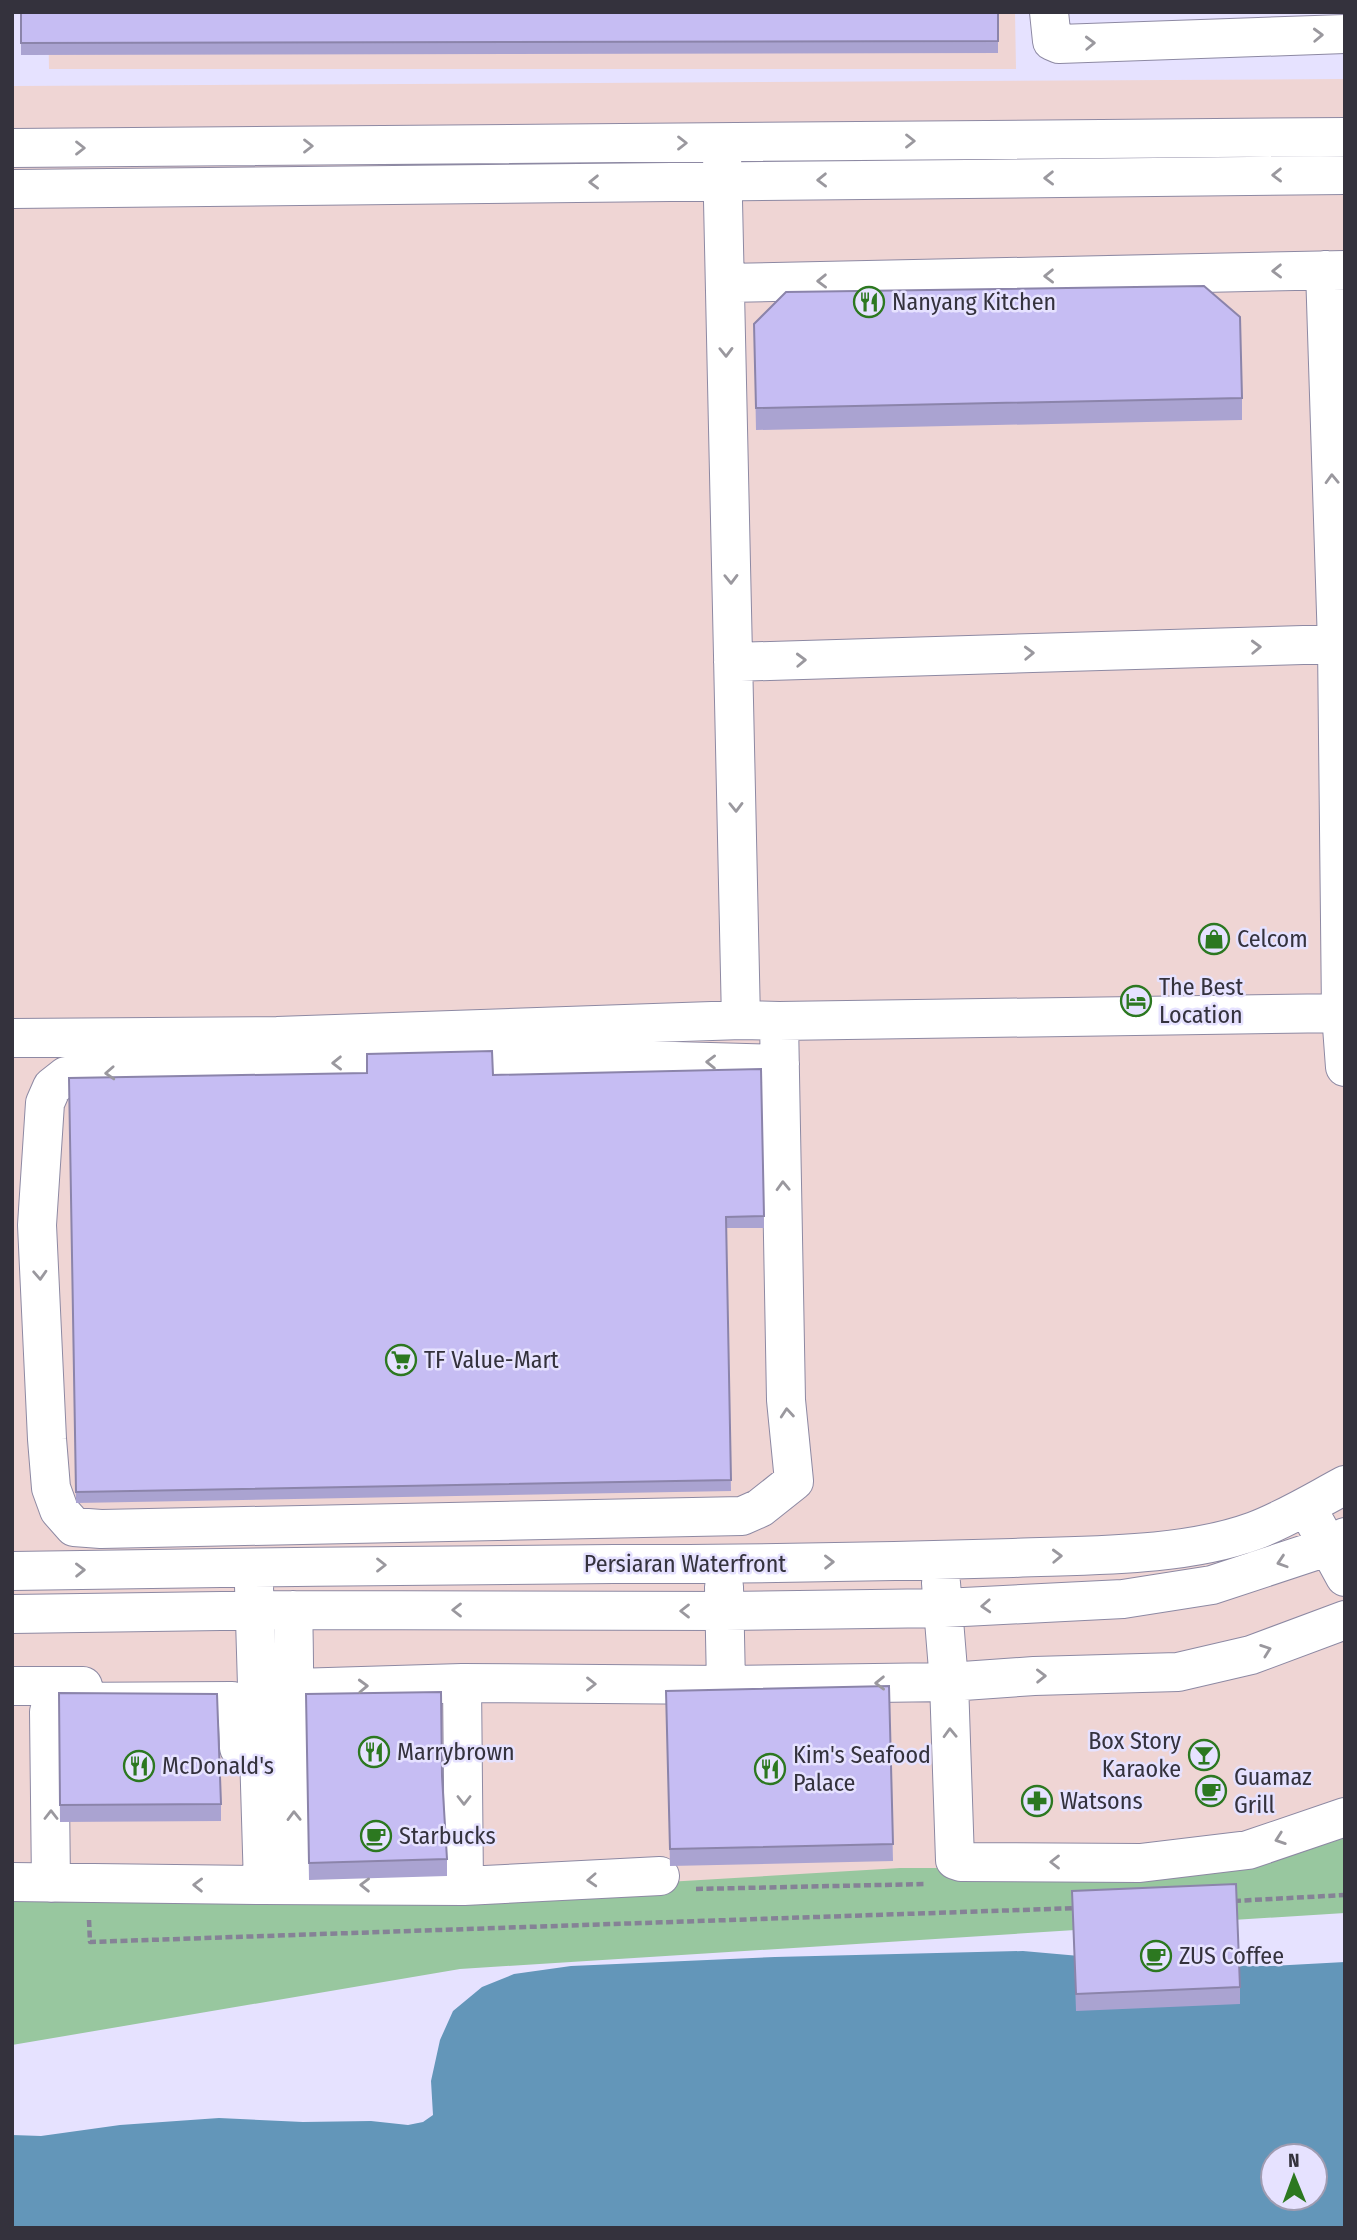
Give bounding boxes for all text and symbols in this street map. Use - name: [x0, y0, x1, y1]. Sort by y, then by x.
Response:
- one-way arrow: [1312, 27, 1323, 42]
- one-way arrow: [1085, 36, 1096, 51]
- one-way arrow: [905, 133, 916, 149]
- one-way arrow: [678, 135, 688, 151]
- one-way arrow: [303, 138, 314, 154]
- one-way arrow: [76, 140, 86, 156]
- one-way arrow: [1271, 167, 1281, 183]
- one-way arrow: [1043, 170, 1054, 186]
- one-way arrow: [816, 172, 826, 188]
- one-way arrow: [588, 175, 599, 190]
- one-way arrow: [1271, 264, 1282, 279]
- one-way arrow: [1043, 269, 1054, 284]
- one-way arrow: [816, 274, 827, 289]
- restaurant icon: Nanyang Kitchen: [852, 285, 886, 319]
- place label: Nanyang Kitchen: [892, 288, 1056, 316]
- one-way arrow: [718, 347, 734, 357]
- one-way arrow: [1324, 473, 1339, 484]
- one-way arrow: [724, 574, 739, 585]
- one-way arrow: [1251, 639, 1262, 654]
- one-way arrow: [1023, 646, 1034, 661]
- one-way arrow: [797, 652, 807, 668]
- one-way arrow: [728, 802, 744, 812]
- shop icon: Celcom: [1197, 922, 1231, 956]
- place label: Celcom: [1237, 925, 1308, 953]
- place label: The Best Location: [1159, 973, 1243, 1029]
- hotel icon: The Best Location: [1119, 984, 1153, 1018]
- one-way arrow: [706, 1054, 716, 1070]
- one-way arrow: [331, 1055, 342, 1071]
- one-way arrow: [104, 1066, 115, 1081]
- one-way arrow: [775, 1180, 790, 1191]
- one-way arrow: [32, 1270, 47, 1281]
- supermarket icon: TF Value-Mart: [384, 1343, 418, 1377]
- place label: TF Value-Mart: [424, 1346, 559, 1374]
- one-way arrow: [780, 1408, 795, 1419]
- one-way arrow: [1052, 1549, 1063, 1564]
- street label: Persiaran Waterfront: [584, 1550, 786, 1578]
- one-way arrow: [825, 1554, 835, 1570]
- one-way arrow: [1276, 1554, 1288, 1569]
- one-way arrow: [377, 1557, 387, 1573]
- one-way arrow: [76, 1562, 86, 1578]
- one-way arrow: [980, 1598, 991, 1613]
- one-way arrow: [451, 1602, 462, 1618]
- one-way arrow: [679, 1603, 689, 1619]
- one-way arrow: [1259, 1644, 1271, 1658]
- one-way arrow: [1036, 1668, 1047, 1683]
- one-way arrow: [875, 1675, 886, 1690]
- one-way arrow: [586, 1676, 597, 1692]
- one-way arrow: [359, 1678, 369, 1694]
- one-way arrow: [943, 1727, 958, 1738]
- place label: Box Story Karaoke: [1088, 1727, 1181, 1783]
- restaurant icon: Marrybrown: [357, 1735, 391, 1769]
- place label: Marrybrown: [397, 1738, 515, 1766]
- bar icon: Box Story Karaoke: [1187, 1738, 1221, 1772]
- place label: Kim's Seafood Palace: [793, 1741, 931, 1797]
- restaurant icon: McDonald's: [122, 1749, 156, 1783]
- place label: McDonald's: [162, 1752, 274, 1780]
- restaurant icon: Kim's Seafood Palace: [753, 1752, 787, 1786]
- place label: Guamaz Grill: [1234, 1763, 1312, 1819]
- cafe icon: Guamaz Grill: [1194, 1774, 1228, 1808]
- pharmacy icon: Watsons: [1020, 1784, 1054, 1818]
- place label: Watsons: [1060, 1787, 1143, 1815]
- one-way arrow: [456, 1795, 471, 1806]
- one-way arrow: [43, 1809, 59, 1820]
- one-way arrow: [286, 1810, 302, 1821]
- cafe icon: Starbucks: [359, 1819, 393, 1853]
- place label: Starbucks: [399, 1822, 496, 1850]
- one-way arrow: [1275, 1831, 1287, 1845]
- one-way arrow: [1050, 1854, 1060, 1870]
- one-way arrow: [586, 1872, 597, 1887]
- one-way arrow: [192, 1877, 203, 1893]
- one-way arrow: [359, 1877, 369, 1893]
- cafe icon: ZUS Coffee: [1139, 1939, 1173, 1973]
- place label: ZUS Coffee: [1179, 1942, 1284, 1970]
- north arrow: [1259, 2142, 1329, 2212]
- text: N: [1288, 2149, 1300, 2172]

